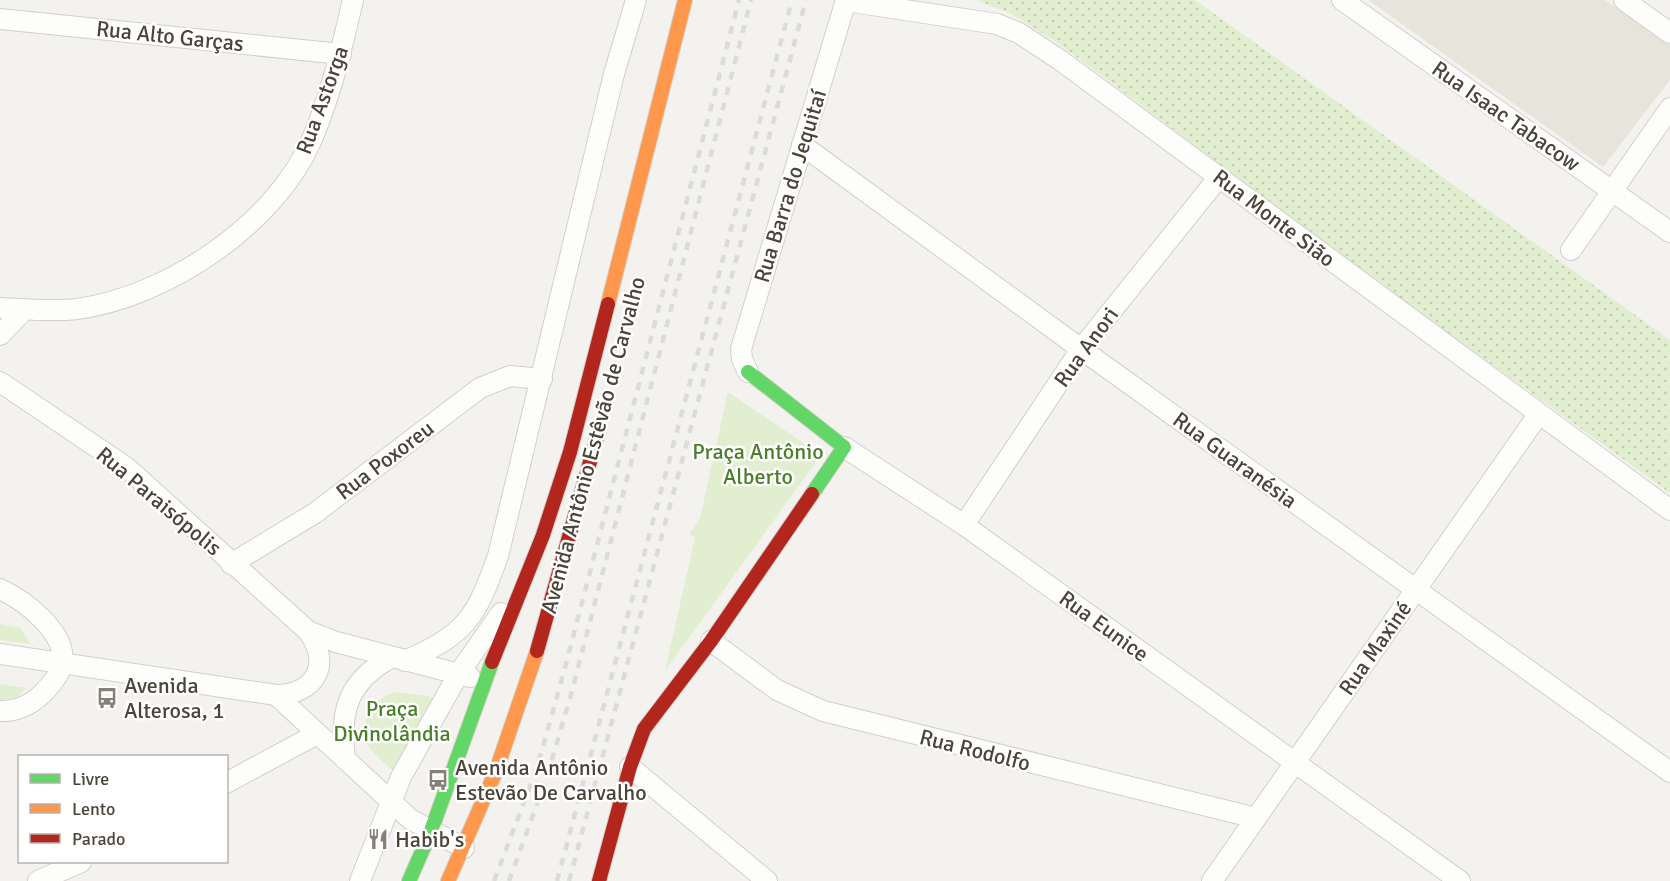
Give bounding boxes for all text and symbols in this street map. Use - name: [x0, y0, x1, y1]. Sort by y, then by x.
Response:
- street label: Rua Alto Garças: [95, 15, 245, 57]
- street label: Rua Astorga: [290, 42, 354, 158]
- street label: Rua Isaac Tabacow: [1427, 55, 1585, 177]
- street label: Rua Barra do Jequitaí: [748, 86, 832, 286]
- street label: Rua Monte Sião: [1208, 163, 1340, 273]
- street label: Avenida Antônio Estêvão de Carvalho: [535, 274, 651, 616]
- street label: Rua Anori: [1048, 302, 1124, 392]
- street label: Rua Guaranésia: [1168, 406, 1302, 514]
- street label: Rua Poxoreu: [331, 414, 439, 506]
- park label: Praça Antônio Alberto: [692, 438, 824, 490]
- street label: Rua Paraisópolis: [91, 441, 227, 561]
- street label: Rua Eunice: [1054, 584, 1154, 668]
- street label: Rua Maxiné: [1333, 596, 1417, 700]
- place label: Avenida Alterosa, 1: [124, 672, 224, 724]
- bus stop icon: Avenida Alterosa, 1: [95, 686, 119, 710]
- park label: Praça Divinolândia: [333, 695, 451, 747]
- street label: Rua Rodolfo: [917, 723, 1033, 777]
- place label: Avenida Antônio Estevão De Carvalho: [455, 754, 647, 806]
- legend: [18, 755, 228, 863]
- text: Livre: [72, 768, 109, 790]
- bus stop icon: Avenida Antônio Estevão De Carvalho: [426, 768, 450, 792]
- text: Lento: [72, 798, 115, 820]
- place label: Habib's: [395, 826, 464, 853]
- restaurant icon: Habib's: [366, 827, 390, 851]
- text: Parado: [72, 828, 125, 850]

